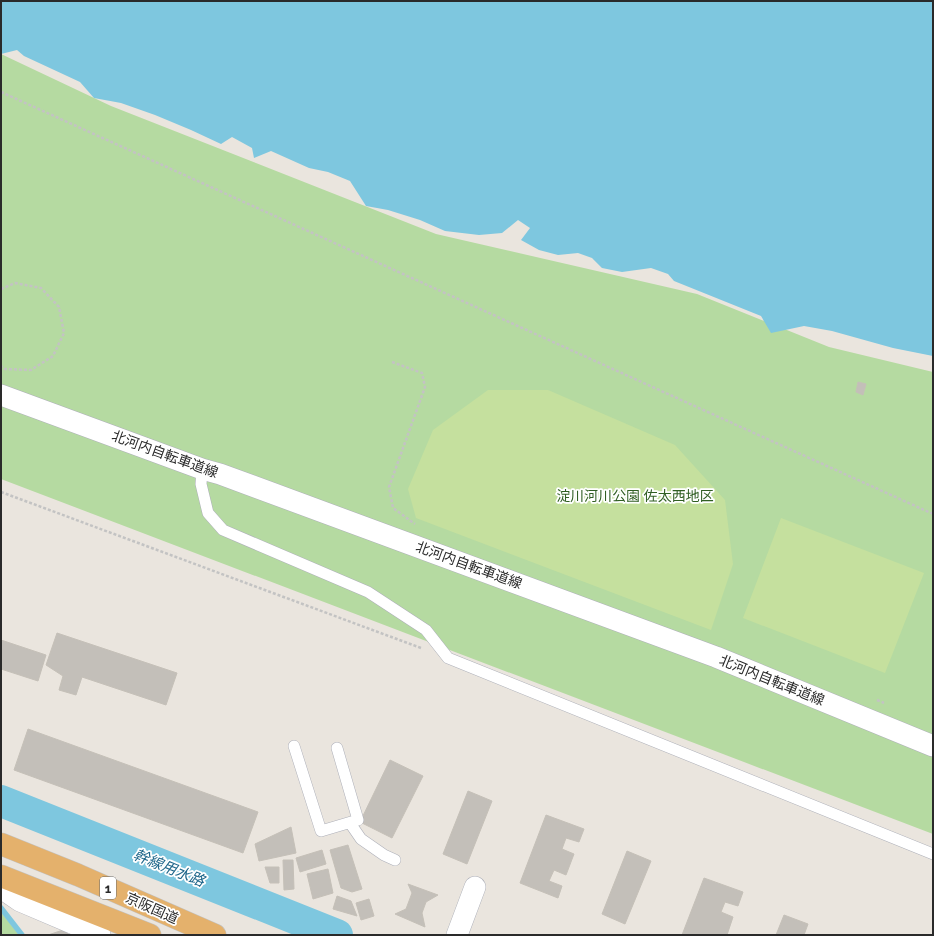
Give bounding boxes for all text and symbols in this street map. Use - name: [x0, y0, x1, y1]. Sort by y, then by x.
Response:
- street label: 北河内自転車道線: [110, 427, 220, 481]
- park label: 淀川河川公園 佐太西地区: [556, 488, 714, 504]
- street label: 北河内自転車道線: [414, 538, 524, 592]
- street label: 北河内自転車道線: [717, 652, 827, 708]
- water label: 幹線用水路: [131, 846, 209, 891]
- road number: 1: [100, 877, 116, 899]
- street label: 京阪国道: [123, 889, 181, 927]

